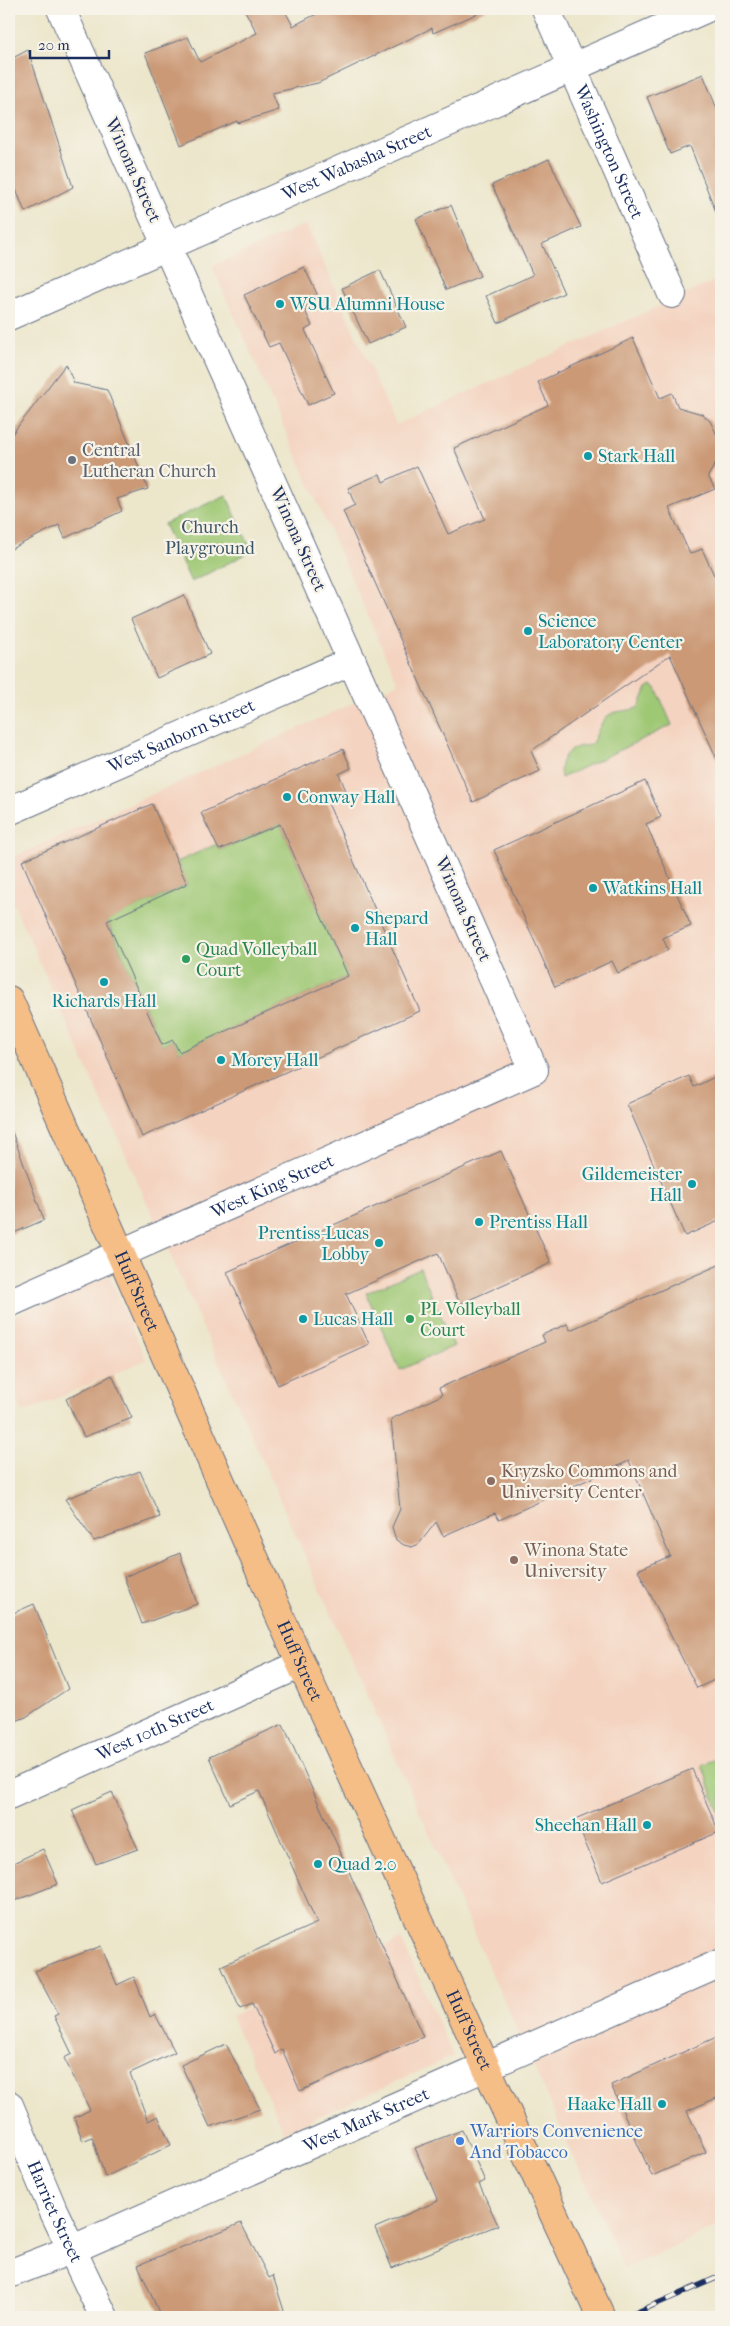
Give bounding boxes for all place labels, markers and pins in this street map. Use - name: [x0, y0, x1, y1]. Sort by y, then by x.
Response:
- place label: WSU Alumni House: [289, 294, 445, 315]
- marker: WSU Alumni House: [274, 298, 286, 310]
- place label: Central Lutheran Church: [82, 440, 216, 482]
- place label: Stark Hall: [598, 446, 675, 467]
- marker: Stark Hall: [582, 450, 594, 462]
- marker: Central Lutheran Church: [66, 454, 78, 466]
- place label: Science Laboratory Center: [538, 611, 683, 653]
- marker: Science Laboratory Center: [522, 625, 534, 637]
- place label: Conway Hall: [297, 787, 395, 808]
- marker: Conway Hall: [281, 791, 293, 803]
- place label: Watkins Hall: [602, 878, 702, 899]
- marker: Watkins Hall: [587, 882, 599, 894]
- place label: Shepard Hall: [365, 908, 429, 950]
- marker: Shepard Hall: [349, 922, 361, 934]
- place label: Quad Volleyball Court: [196, 939, 317, 981]
- marker: Quad Volleyball Court: [180, 953, 192, 965]
- marker: Richards Hall: [98, 976, 110, 988]
- place label: Richards Hall: [52, 991, 156, 1012]
- place label: Morey Hall: [231, 1050, 318, 1071]
- marker: Morey Hall: [215, 1054, 227, 1066]
- place label: Gildemeister Hall: [582, 1164, 682, 1206]
- marker: Gildemeister Hall: [686, 1178, 698, 1190]
- place label: Prentiss Hall: [489, 1212, 588, 1233]
- marker: Prentiss Hall: [473, 1216, 485, 1228]
- place label: Prentiss-Lucas Lobby: [258, 1223, 370, 1265]
- marker: Prentiss-Lucas Lobby: [373, 1237, 385, 1249]
- place label: PL Volleyball Court: [420, 1299, 521, 1341]
- place label: Lucas Hall: [313, 1309, 393, 1330]
- marker: Lucas Hall: [297, 1313, 309, 1325]
- marker: PL Volleyball Court: [404, 1313, 416, 1325]
- place label: Kryzsko Commons and University Center: [501, 1461, 678, 1503]
- marker: Kryzsko Commons and University Center: [485, 1475, 497, 1487]
- place label: Winona State University: [523, 1540, 628, 1582]
- marker: Winona State University: [508, 1554, 520, 1566]
- place label: Sheehan Hall: [535, 1815, 637, 1836]
- marker: Sheehan Hall: [641, 1819, 653, 1831]
- place label: Quad 2.0: [328, 1854, 397, 1875]
- marker: Quad 2.0: [312, 1858, 324, 1870]
- place label: Haake Hall: [567, 2094, 652, 2115]
- marker: Haake Hall: [656, 2098, 668, 2110]
- place label: Warriors Convenience And Tobacco: [469, 2121, 643, 2163]
- marker: Warriors Convenience And Tobacco: [454, 2135, 466, 2147]

